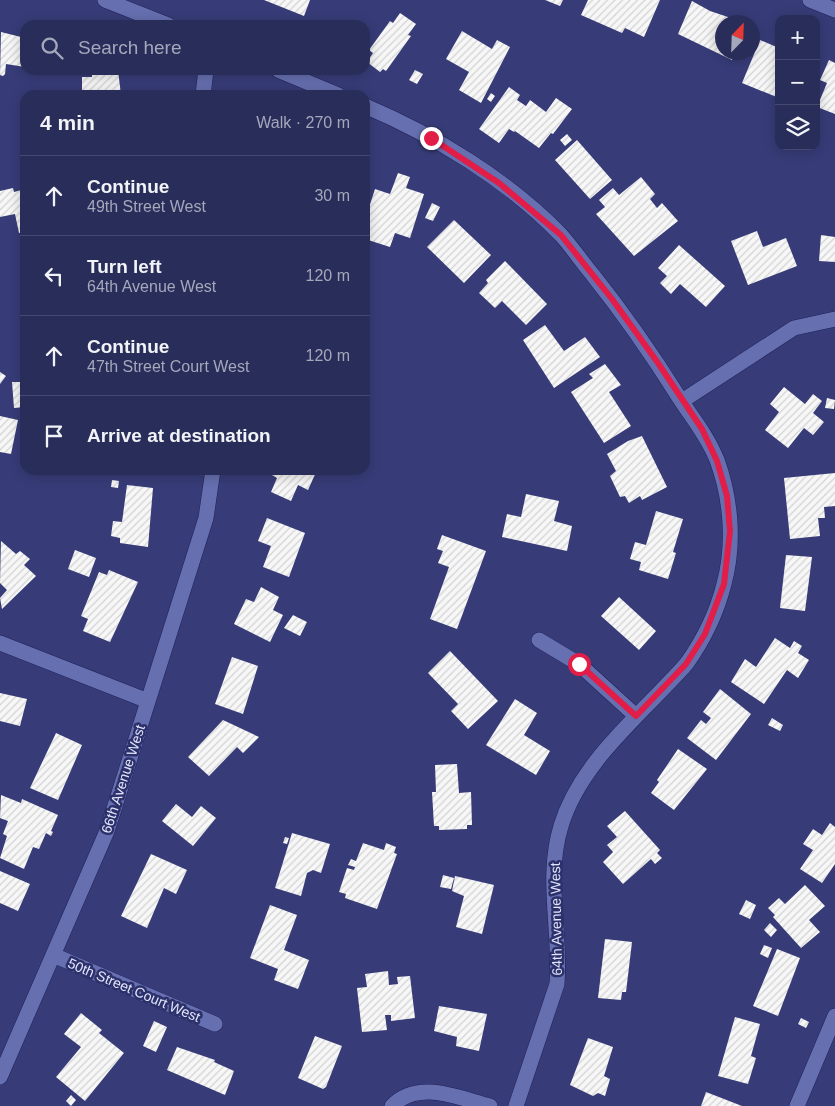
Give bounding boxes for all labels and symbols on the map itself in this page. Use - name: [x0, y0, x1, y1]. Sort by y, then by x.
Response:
- north arrow: [715, 15, 760, 60]
- route end: [420, 127, 443, 150]
- route start: [568, 653, 591, 676]
- street label: 66th Avenue West: [98, 723, 148, 835]
- street label: 64th Avenue West: [547, 862, 565, 976]
- street label: 50th Street Court West: [65, 955, 203, 1025]

